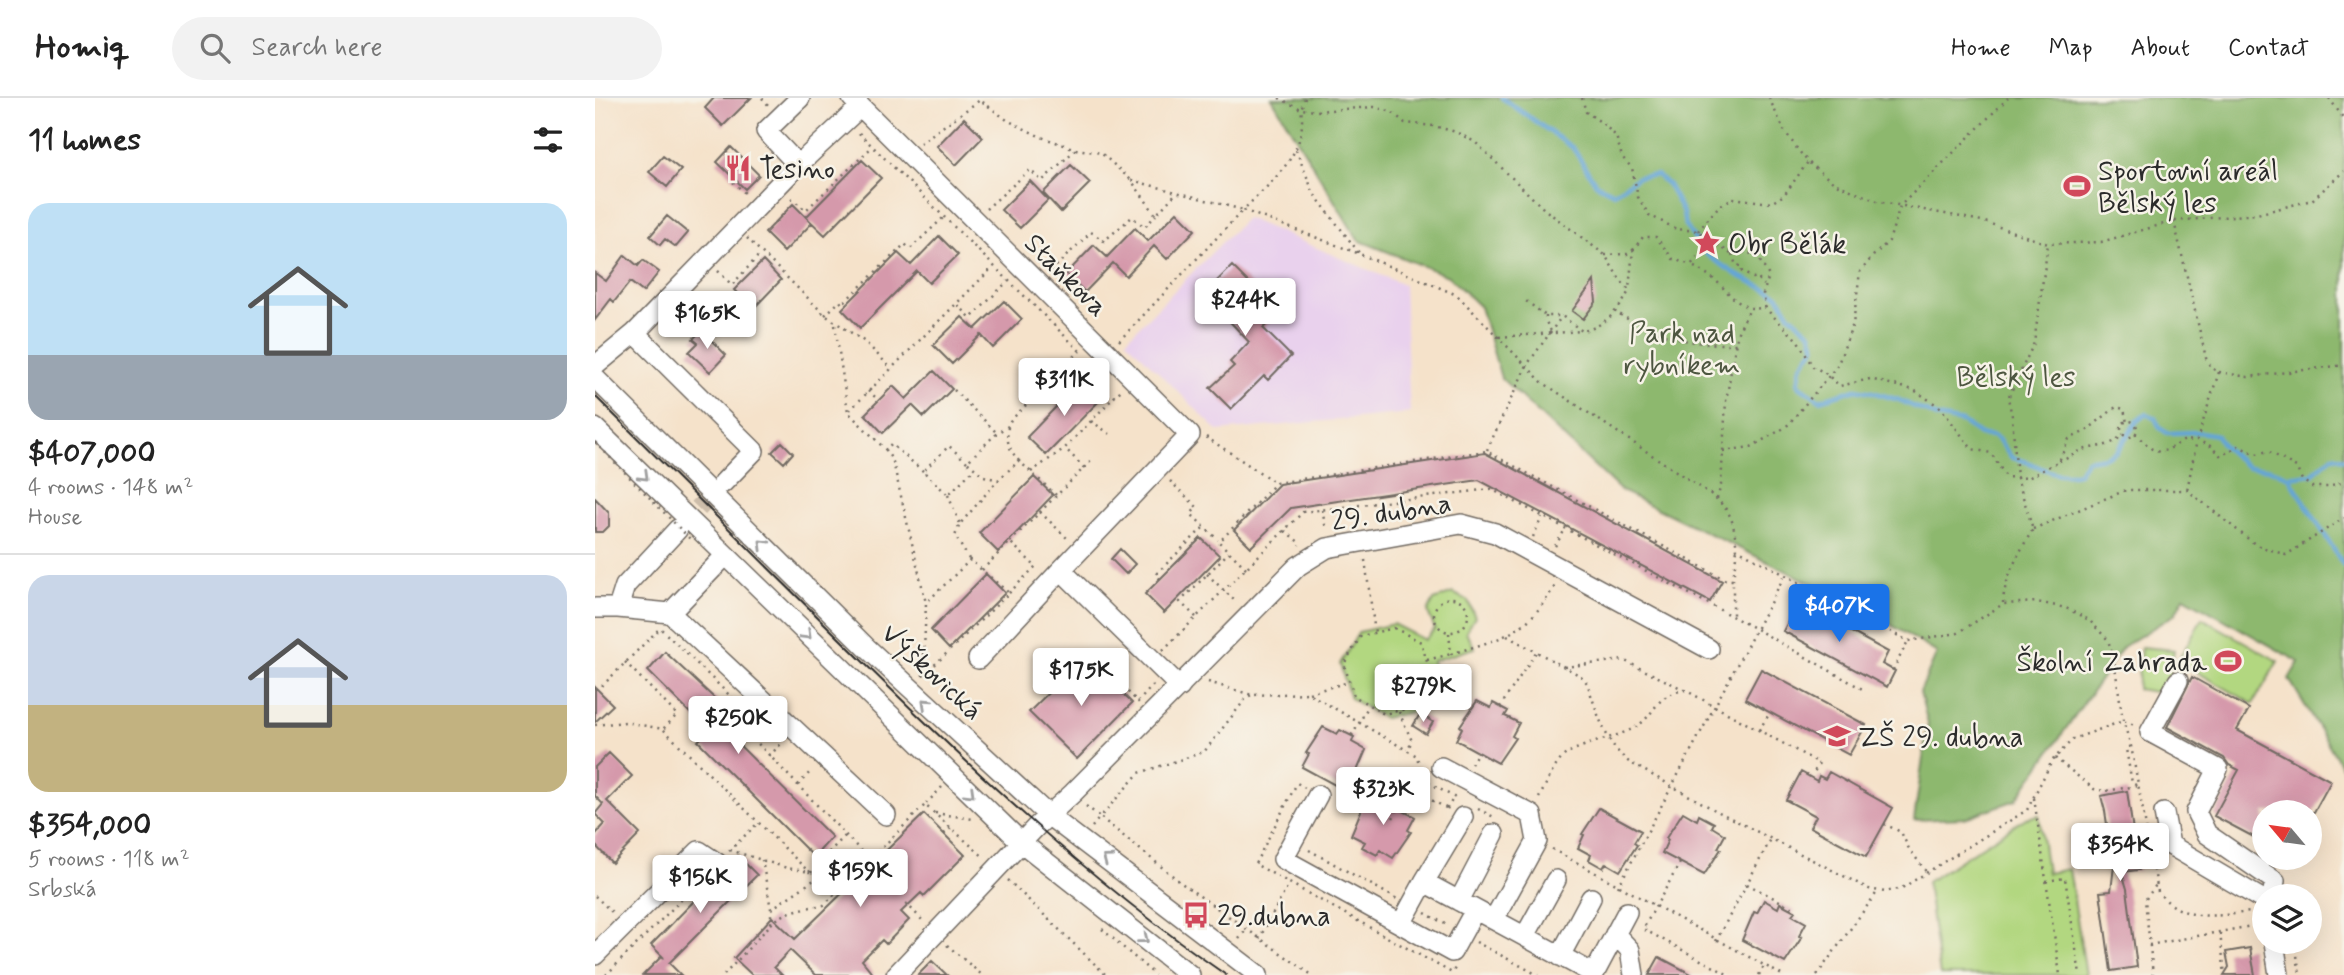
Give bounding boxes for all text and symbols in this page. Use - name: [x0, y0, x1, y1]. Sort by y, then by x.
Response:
- search box: [172, 17, 662, 80]
- text: Homiq: [35, 26, 130, 70]
- icon: search: [196, 29, 234, 67]
- text: Search here: [252, 31, 382, 65]
- text: Home: [1951, 33, 2011, 64]
- text: Map: [2049, 33, 2093, 64]
- text: About: [2131, 33, 2190, 64]
- text: Contact: [2228, 33, 2309, 64]
- text: 11 homes: [28, 121, 141, 160]
- icon: filters: [529, 121, 567, 159]
- place label: Tesino: [759, 152, 835, 189]
- restaurant icon: Tesino: [723, 153, 753, 183]
- place label: Sportovní areál Bělský les: [2098, 154, 2278, 223]
- sports icon: Sportovní areál Bělský les: [2062, 171, 2092, 201]
- street label: Staňkova: [1015, 226, 1115, 326]
- place label: Obr Bělák: [1728, 227, 1847, 264]
- place icon: Obr Bělák: [1692, 228, 1722, 258]
- icon: home: [235, 248, 361, 374]
- pin: $244K: [1196, 278, 1294, 338]
- text: $244K: [1211, 286, 1279, 316]
- pin: $165K: [658, 292, 756, 351]
- text: $165K: [674, 299, 740, 329]
- park label: Park nad rybníkem: [1624, 316, 1740, 385]
- pin: $311K: [1015, 358, 1113, 418]
- park label: Bělský les: [1957, 360, 2075, 397]
- text: $311K: [1035, 366, 1094, 396]
- text: $407,000: [28, 434, 155, 473]
- one-way arrow: [636, 468, 648, 480]
- text: 4 rooms · 148 m²: [28, 473, 193, 503]
- street label: 29. dubna: [1329, 486, 1454, 541]
- text: House: [28, 503, 82, 533]
- one-way arrow: [758, 539, 771, 552]
- pin: $407K: [1790, 584, 1888, 644]
- text: $407K: [1804, 592, 1874, 622]
- street label: Výškovická: [872, 616, 990, 730]
- icon: home: [235, 620, 361, 746]
- one-way arrow: [798, 626, 811, 639]
- place label: Školní Zahrada: [2016, 645, 2207, 682]
- sports icon: Školní Zahrada: [2213, 646, 2243, 676]
- pin: $175K: [1032, 648, 1130, 708]
- text: $175K: [1049, 656, 1113, 686]
- pin: $279K: [1374, 664, 1472, 724]
- text: $279K: [1391, 672, 1455, 702]
- pin: $250K: [689, 696, 787, 756]
- one-way arrow: [921, 698, 934, 711]
- text: $250K: [704, 704, 772, 734]
- place label: ZŠ 29. dubna: [1858, 720, 2023, 757]
- school or university icon: ZŠ 29. dubna: [1822, 721, 1852, 751]
- pin: $323K: [1334, 768, 1432, 827]
- text: $323K: [1352, 775, 1414, 805]
- one-way arrow: [962, 785, 975, 798]
- north arrow: [2252, 800, 2322, 870]
- map controls: [2252, 800, 2322, 954]
- text: $354,000: [28, 806, 151, 845]
- pin: $354K: [2071, 824, 2169, 883]
- text: $354K: [2087, 831, 2153, 861]
- text: 5 rooms · 118 m²: [28, 845, 190, 875]
- pin: $159K: [811, 850, 909, 909]
- one-way arrow: [1102, 855, 1115, 868]
- pin: $156K: [651, 856, 749, 915]
- text: $159K: [828, 857, 892, 887]
- text: $156K: [668, 863, 732, 893]
- text: Srbská: [28, 875, 97, 905]
- button: layers: [2252, 884, 2322, 954]
- place label: 29.dubna: [1217, 899, 1331, 936]
- bus stop icon: 29.dubna: [1181, 900, 1211, 930]
- one-way arrow: [1136, 931, 1149, 944]

